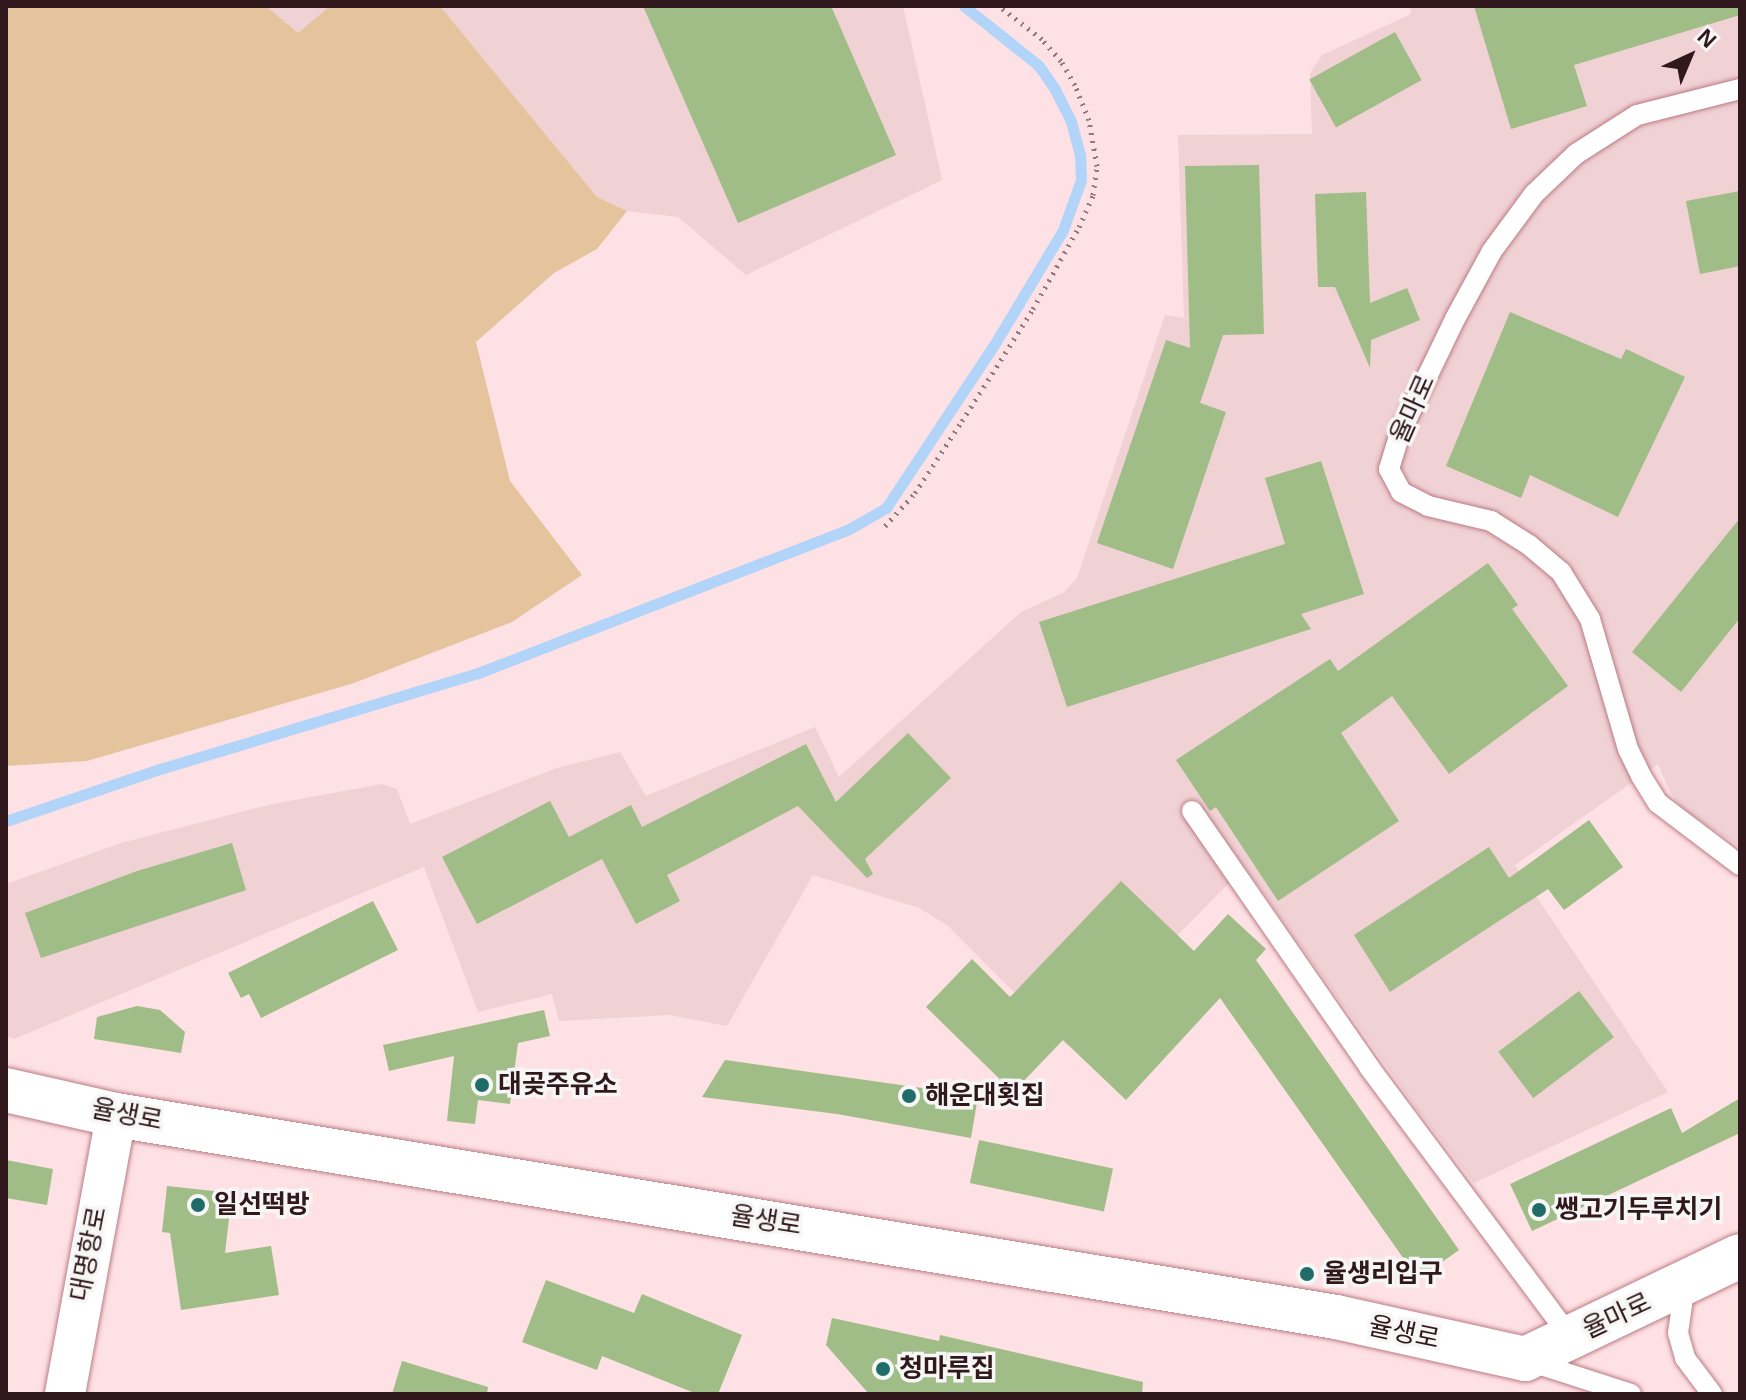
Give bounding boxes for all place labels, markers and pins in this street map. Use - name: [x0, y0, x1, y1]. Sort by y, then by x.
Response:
- place label: 대곶주유소: [498, 1069, 618, 1101]
- marker: 대곶주유소: [473, 1076, 491, 1094]
- place label: 해운대횟집: [925, 1080, 1045, 1112]
- marker: 해운대횟집: [900, 1087, 918, 1105]
- place label: 일선떡방: [214, 1189, 310, 1221]
- place label: 쌩고기두루치기: [1555, 1194, 1722, 1226]
- marker: 일선떡방: [189, 1196, 207, 1214]
- marker: 쌩고기두루치기: [1530, 1201, 1548, 1219]
- place label: 율생리입구: [1323, 1258, 1443, 1290]
- marker: 율생리입구: [1298, 1265, 1316, 1283]
- place label: 청마루집: [899, 1353, 995, 1385]
- marker: 청마루집: [874, 1360, 892, 1378]

